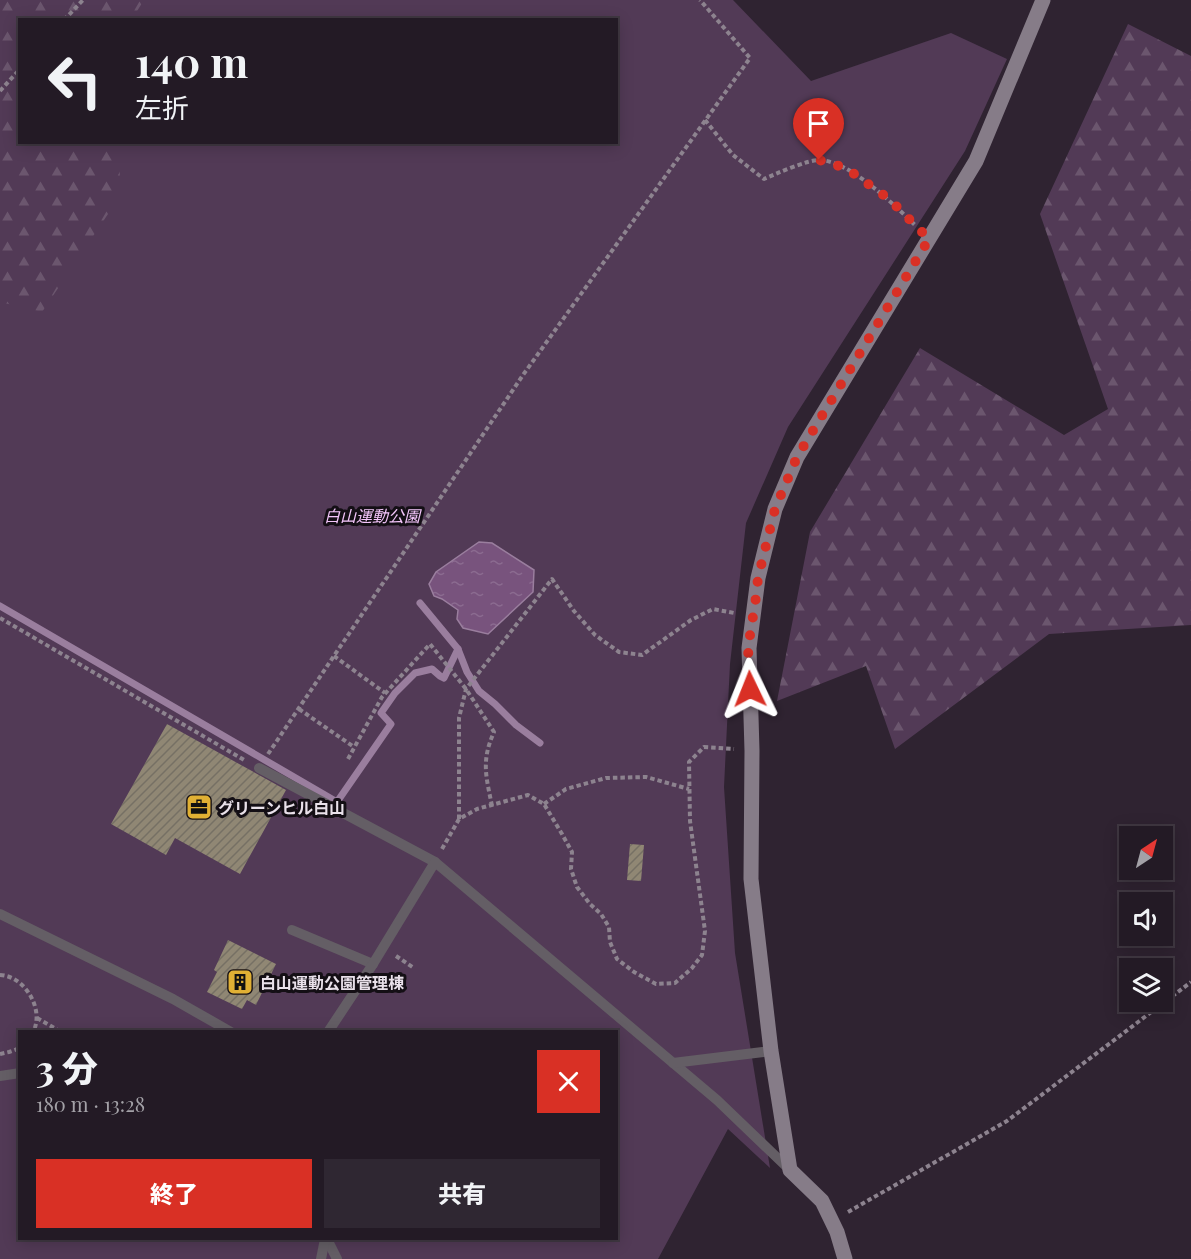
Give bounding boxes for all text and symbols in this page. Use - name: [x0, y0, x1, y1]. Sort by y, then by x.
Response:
- text: 140 m: [135, 33, 248, 89]
- icon: left: [36, 42, 114, 120]
- text: 左折: [135, 89, 189, 125]
- pin: [793, 98, 844, 160]
- icon: arrive: [802, 107, 835, 140]
- park label: 白山運動公園: [324, 505, 422, 526]
- position arrow: [718, 657, 782, 721]
- office icon: グリーンヒル白山: [184, 792, 214, 822]
- place label: グリーンヒル白山: [218, 797, 345, 818]
- north arrow: [1119, 826, 1173, 880]
- map controls: [1119, 826, 1173, 1012]
- button: sound: [1119, 892, 1173, 946]
- button: layers: [1119, 958, 1173, 1012]
- building icon: 白山運動公園管理棟: [225, 967, 255, 997]
- place label: 白山運動公園管理棟: [260, 972, 404, 993]
- text: 3 分: [36, 1043, 98, 1091]
- button: close: [537, 1050, 600, 1113]
- text: 180 m · 13:28: [36, 1090, 145, 1117]
- button: 終了: [36, 1159, 312, 1228]
- button: 共有: [324, 1159, 600, 1228]

